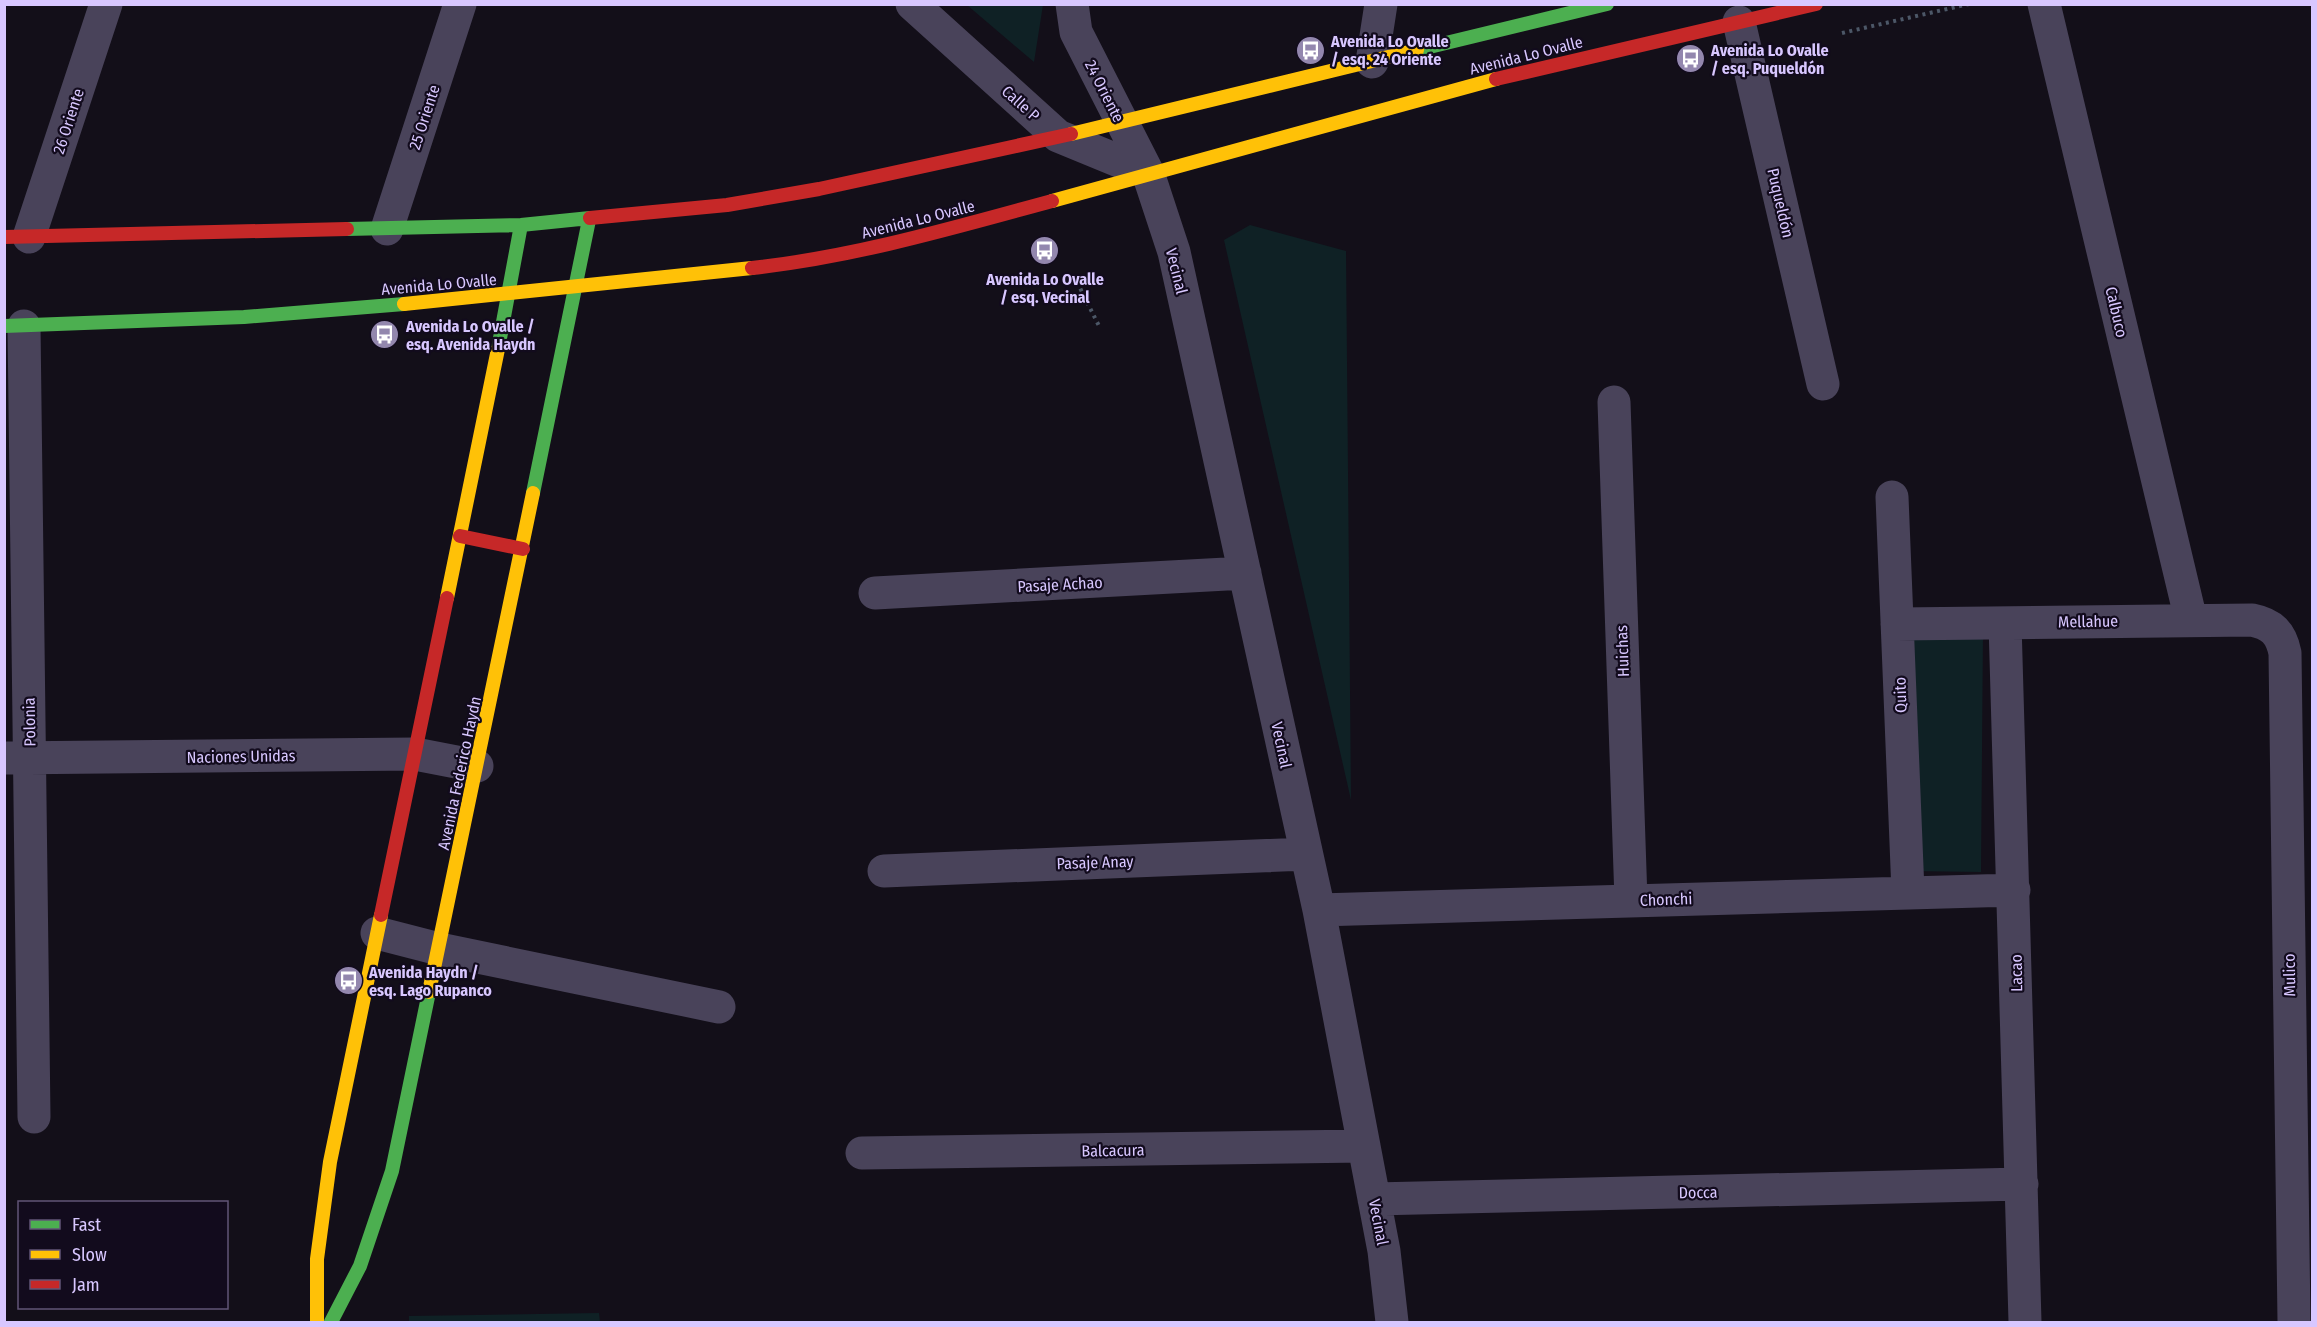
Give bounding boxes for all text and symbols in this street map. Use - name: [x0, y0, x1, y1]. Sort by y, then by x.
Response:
- place label: Avenida Lo Ovalle / esq. 24 Oriente: [1330, 32, 1449, 69]
- street label: Avenida Lo Ovalle: [1468, 32, 1585, 79]
- bus stop icon: Avenida Lo Ovalle / esq. 24 Oriente: [1294, 34, 1326, 66]
- place label: Avenida Lo Ovalle / esq. Puqueldón: [1710, 41, 1829, 78]
- bus stop icon: Avenida Lo Ovalle / esq. Puqueldón: [1674, 43, 1706, 75]
- street label: 24 Oriente: [1081, 57, 1128, 126]
- street label: 25 Oriente: [405, 82, 444, 152]
- street label: Calle P: [998, 82, 1043, 125]
- street label: 26 Oriente: [49, 86, 88, 156]
- street label: Puqueldón: [1763, 166, 1798, 240]
- street label: Avenida Lo Ovalle: [860, 196, 977, 243]
- bus stop icon: Avenida Lo Ovalle / esq. Vecinal: [1029, 235, 1061, 267]
- street label: Vecinal: [1162, 246, 1191, 296]
- street label: Avenida Lo Ovalle: [381, 270, 498, 299]
- place label: Avenida Lo Ovalle / esq. Vecinal: [985, 270, 1104, 307]
- street label: Calbuco: [2101, 285, 2132, 339]
- place label: Avenida Lo Ovalle / esq. Avenida Haydn: [405, 317, 536, 354]
- bus stop icon: Avenida Lo Ovalle / esq. Avenida Haydn: [369, 319, 401, 351]
- street label: Pasaje Achao: [1017, 573, 1103, 596]
- street label: Mellahue: [2058, 611, 2118, 632]
- street label: Huichas: [1612, 625, 1633, 677]
- street label: Quito: [1890, 677, 1911, 713]
- street label: Avenida Federico Haydn: [434, 695, 485, 852]
- street label: Polonia: [20, 697, 39, 747]
- street label: Vecinal: [1267, 720, 1296, 770]
- street label: Naciones Unidas: [186, 746, 296, 767]
- street label: Pasaje Anay: [1056, 852, 1135, 873]
- street label: Chonchi: [1639, 889, 1693, 910]
- street label: Mulico: [2280, 953, 2299, 997]
- street label: Lacao: [2007, 954, 2026, 992]
- place label: Avenida Haydn / esq. Lago Rupanco: [368, 963, 492, 1000]
- bus stop icon: Avenida Haydn / esq. Lago Rupanco: [332, 965, 364, 997]
- street label: Balcacura: [1081, 1140, 1145, 1161]
- street label: Docca: [1678, 1183, 1718, 1202]
- street label: Vecinal: [1365, 1197, 1392, 1247]
- legend: [18, 1201, 228, 1309]
- text: Fast: [72, 1214, 101, 1236]
- text: Slow: [72, 1244, 107, 1266]
- text: Jam: [72, 1274, 100, 1296]

